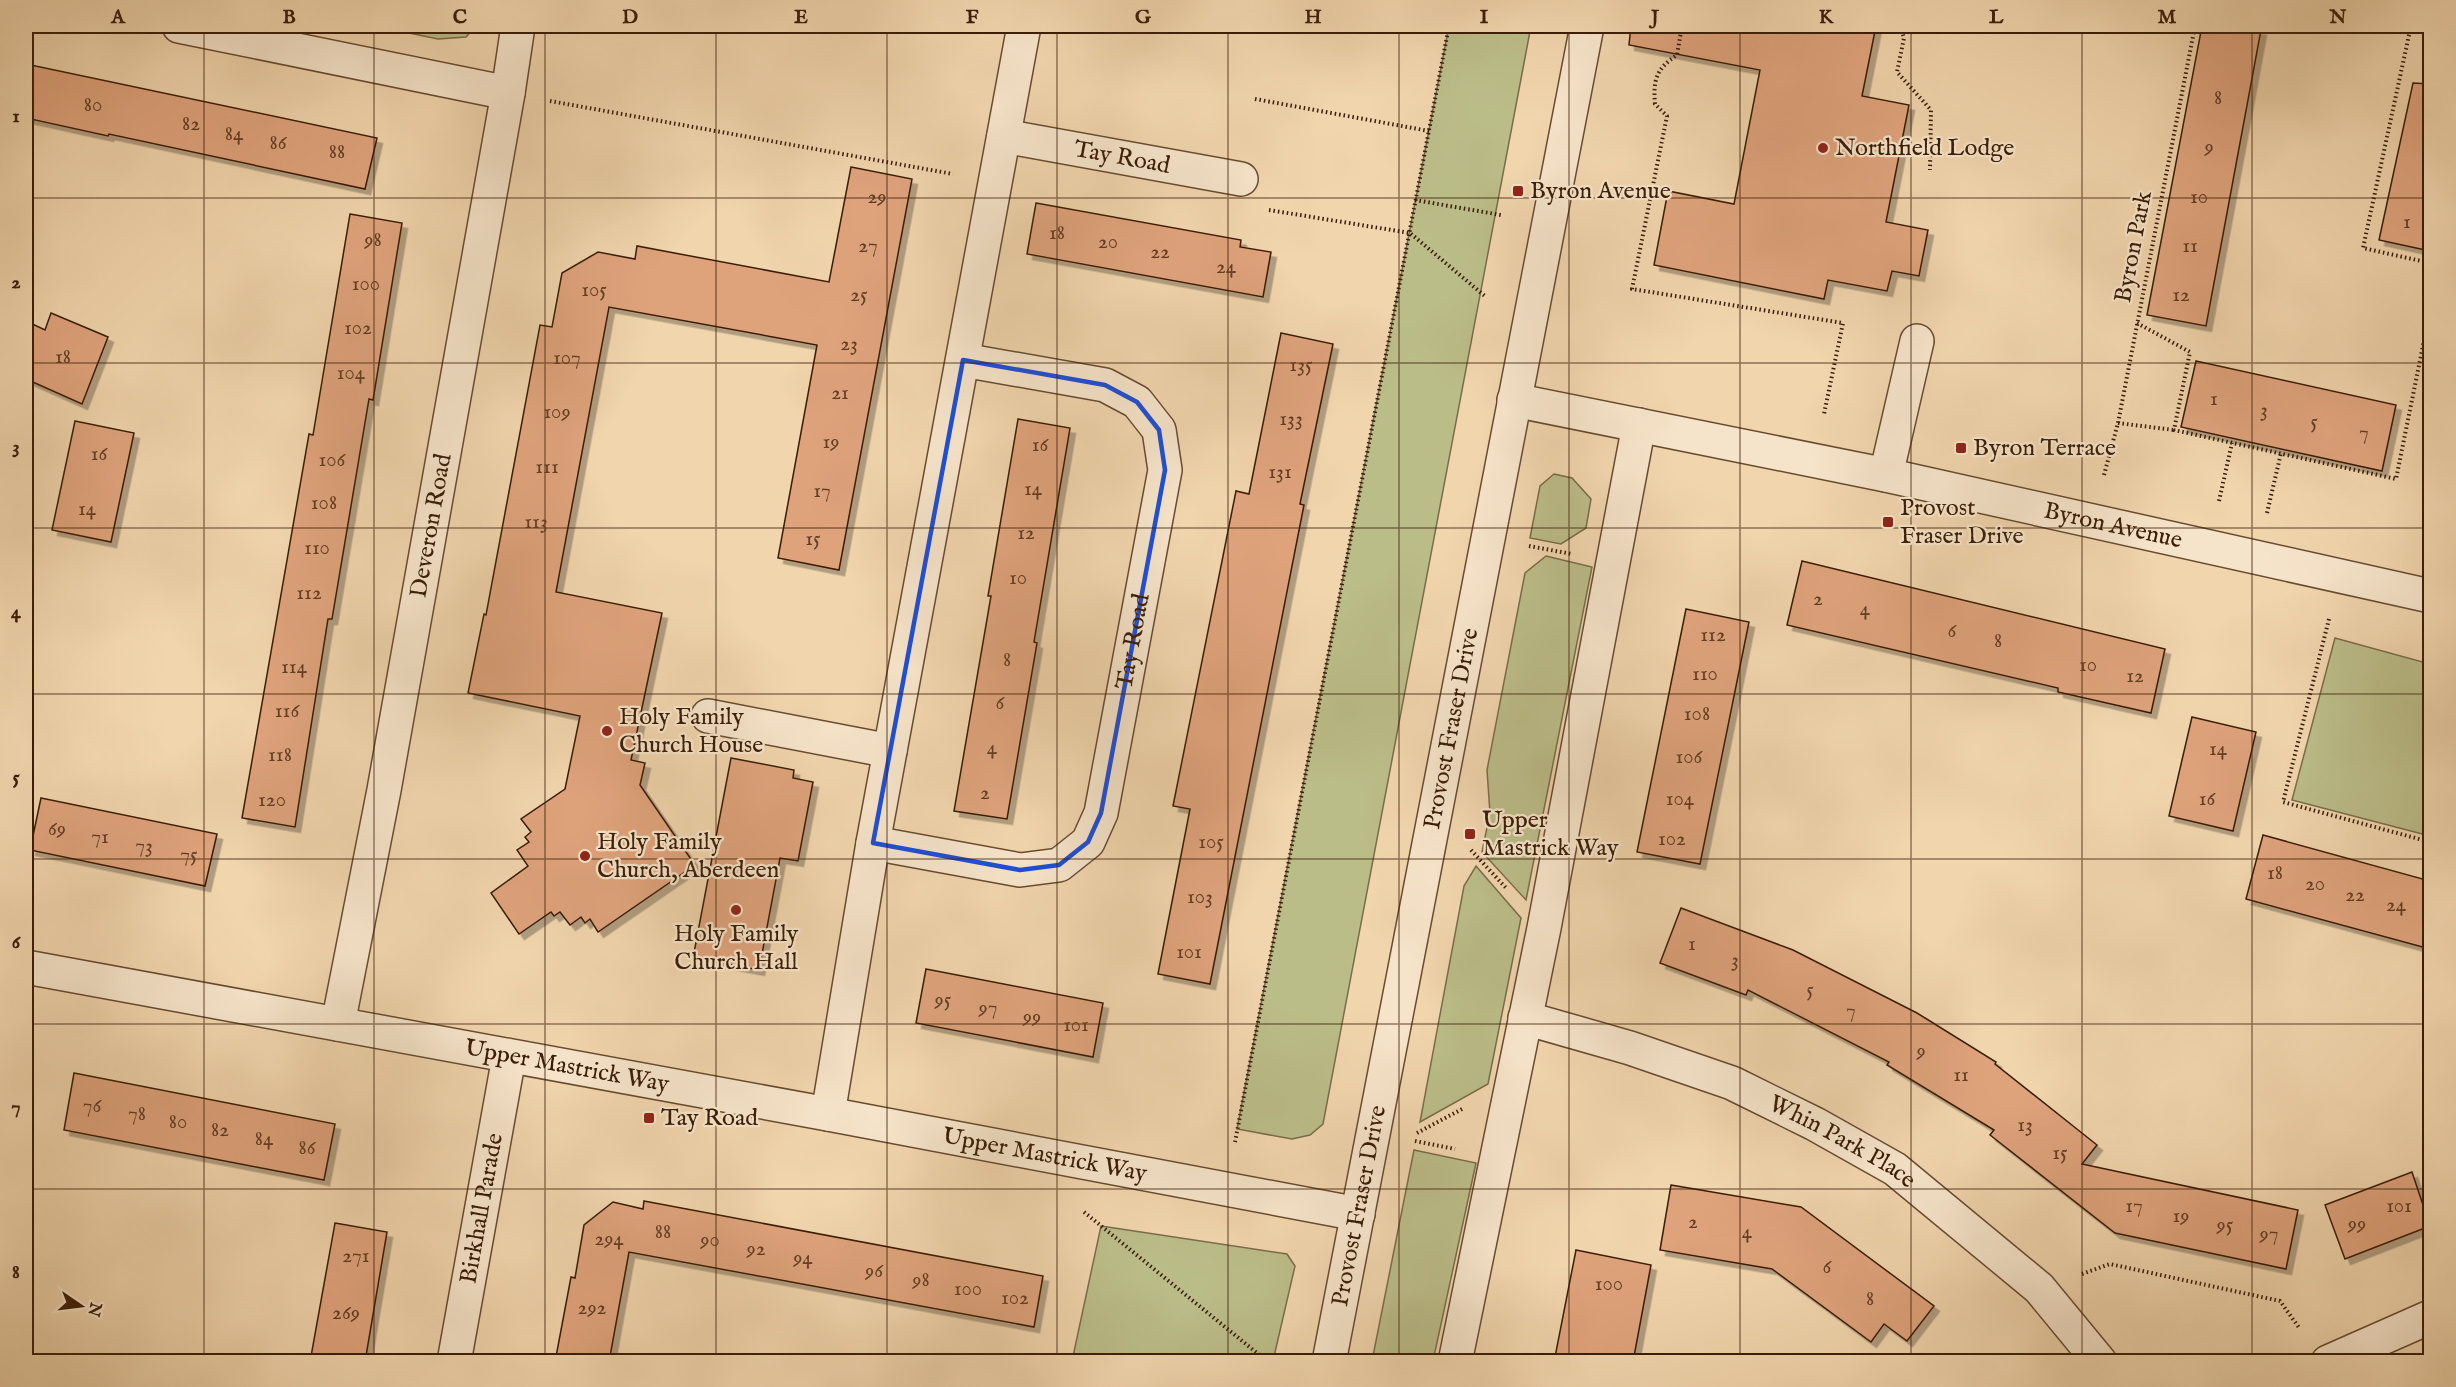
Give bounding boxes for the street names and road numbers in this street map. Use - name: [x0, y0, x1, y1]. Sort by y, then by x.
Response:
- street label: Tay Road: [1072, 134, 1173, 181]
- street label: Byron Park: [2108, 188, 2160, 305]
- street label: Deveron Road: [403, 451, 459, 600]
- street label: Byron Avenue: [2041, 495, 2185, 556]
- street label: Tay Road: [1109, 591, 1157, 692]
- street label: Provost Fraser Drive: [1417, 625, 1486, 832]
- street label: Upper Mastrick Way: [462, 1032, 672, 1100]
- street label: Whin Park Place: [1764, 1088, 1922, 1195]
- street label: Provost Fraser Drive: [1325, 1103, 1394, 1309]
- street label: Upper Mastrick Way: [940, 1120, 1150, 1189]
- street label: Birkhall Parade: [453, 1131, 510, 1286]

